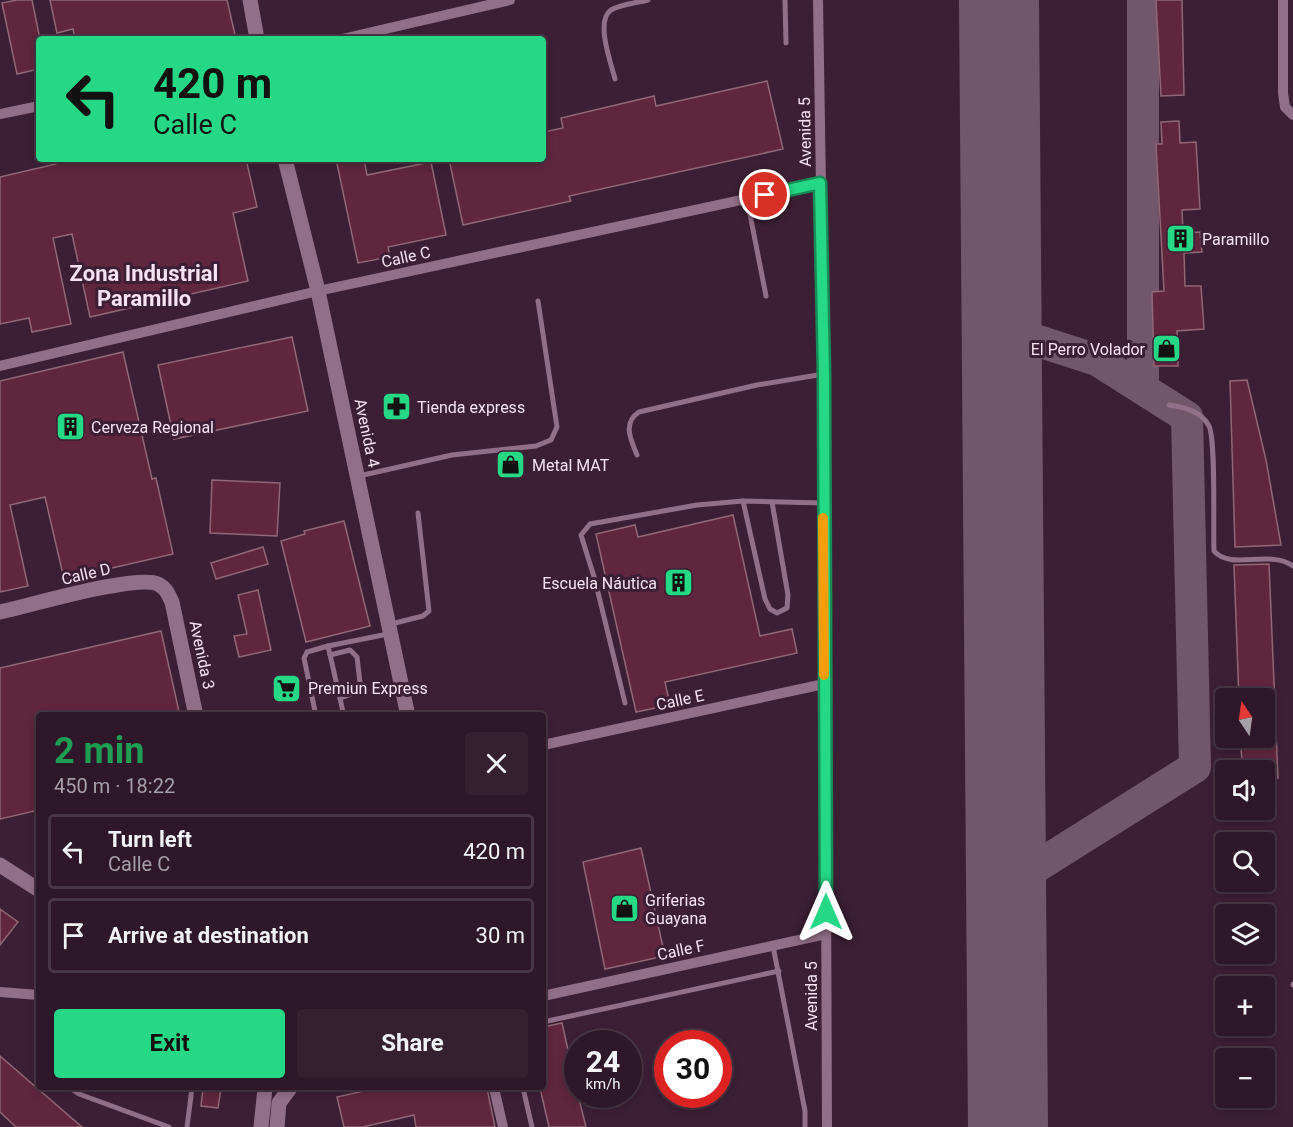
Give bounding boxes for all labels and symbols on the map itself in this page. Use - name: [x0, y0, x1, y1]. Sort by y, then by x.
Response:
- street label: Avenida 5: [795, 97, 815, 167]
- pin: [739, 169, 790, 220]
- building icon: Paramillo: [1165, 223, 1197, 255]
- place label: Paramillo: [1202, 230, 1269, 249]
- street label: Calle C: [380, 243, 432, 271]
- district label: Zona Industrial Paramillo: [70, 261, 218, 311]
- shop icon: El Perro Volador: [1150, 333, 1182, 365]
- place label: El Perro Volador: [1031, 340, 1146, 359]
- pharmacy icon: Tienda express: [380, 391, 412, 423]
- street label: Avenida 4: [350, 397, 384, 469]
- place label: Tienda express: [417, 398, 525, 417]
- building icon: Cerveza Regional: [54, 411, 86, 443]
- place label: Cerveza Regional: [91, 418, 214, 437]
- shop icon: Metal MAT: [495, 449, 527, 481]
- place label: Metal MAT: [532, 456, 610, 475]
- street label: Calle D: [60, 559, 112, 589]
- building icon: Escuela Náutica: [662, 567, 694, 599]
- place label: Escuela Náutica: [542, 574, 657, 593]
- street label: Avenida 3: [185, 619, 219, 691]
- supermarket icon: Premiun Express: [271, 672, 303, 704]
- place label: Premiun Express: [308, 679, 428, 698]
- street label: Calle E: [654, 686, 706, 714]
- north arrow: [1215, 688, 1275, 748]
- position arrow: [794, 880, 858, 944]
- place label: Griferias Guayana: [645, 891, 707, 928]
- shop icon: Griferias Guayana: [608, 893, 640, 925]
- street label: Calle F: [655, 936, 707, 964]
- street label: Avenida 5: [802, 961, 821, 1031]
- speed limit sign: 30: [654, 1030, 732, 1108]

